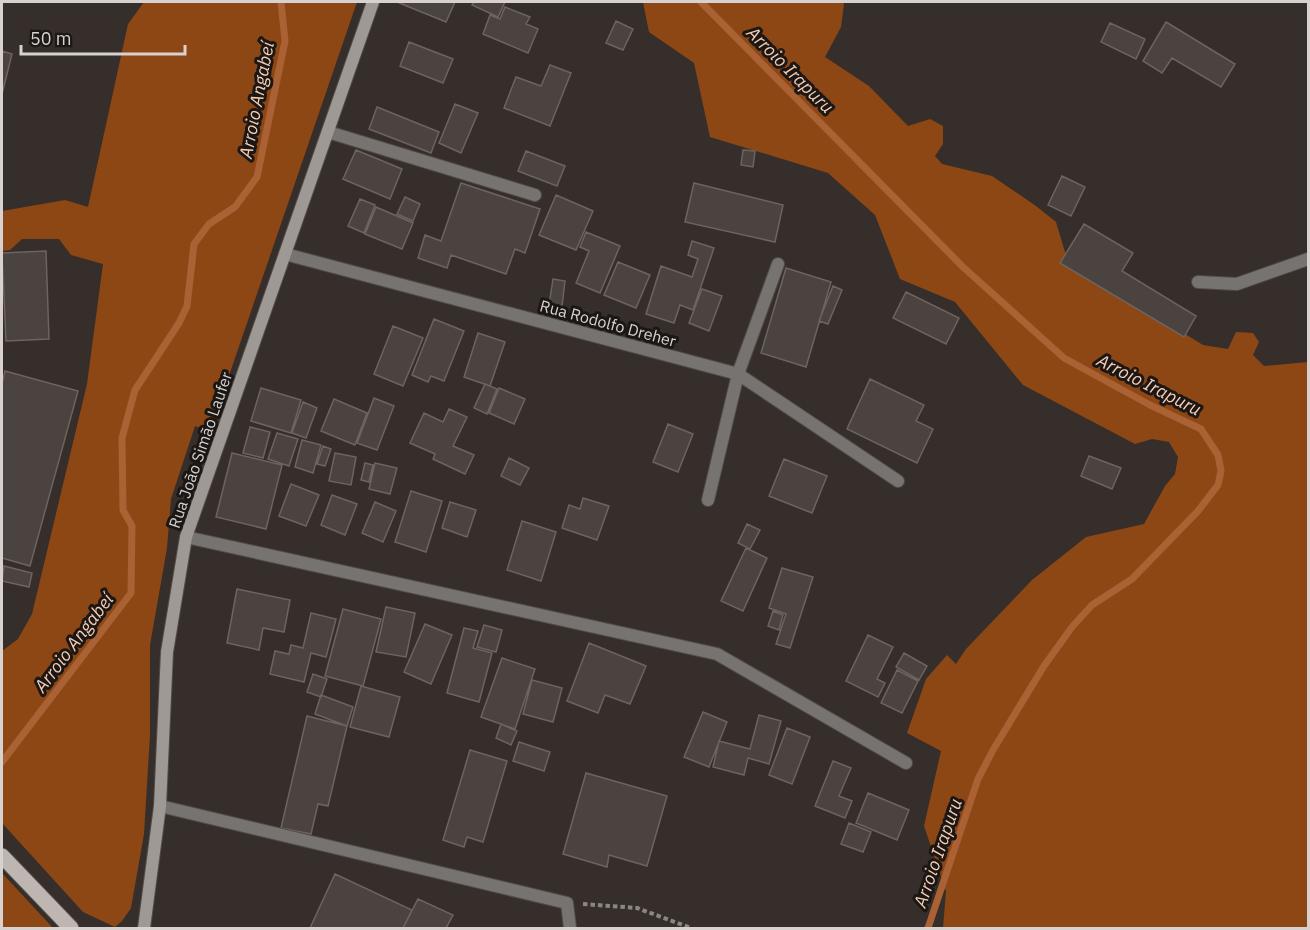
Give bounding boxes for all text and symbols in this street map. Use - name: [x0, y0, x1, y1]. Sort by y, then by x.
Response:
- scale bar: [21, 18, 184, 56]
- water label: Arroio Irapuru: [741, 21, 839, 118]
- text: 50 m: [30, 27, 72, 50]
- water label: Arroio Angabeí: [234, 37, 280, 161]
- street label: Rua Rodolfo Dreher: [538, 295, 678, 351]
- water label: Arroio Irapuru: [1092, 348, 1205, 421]
- street label: Rua João Simão Laufer: [164, 369, 236, 531]
- water label: Arroio Angabeí: [28, 587, 120, 698]
- water label: Arroio Irapuru: [908, 795, 967, 911]

